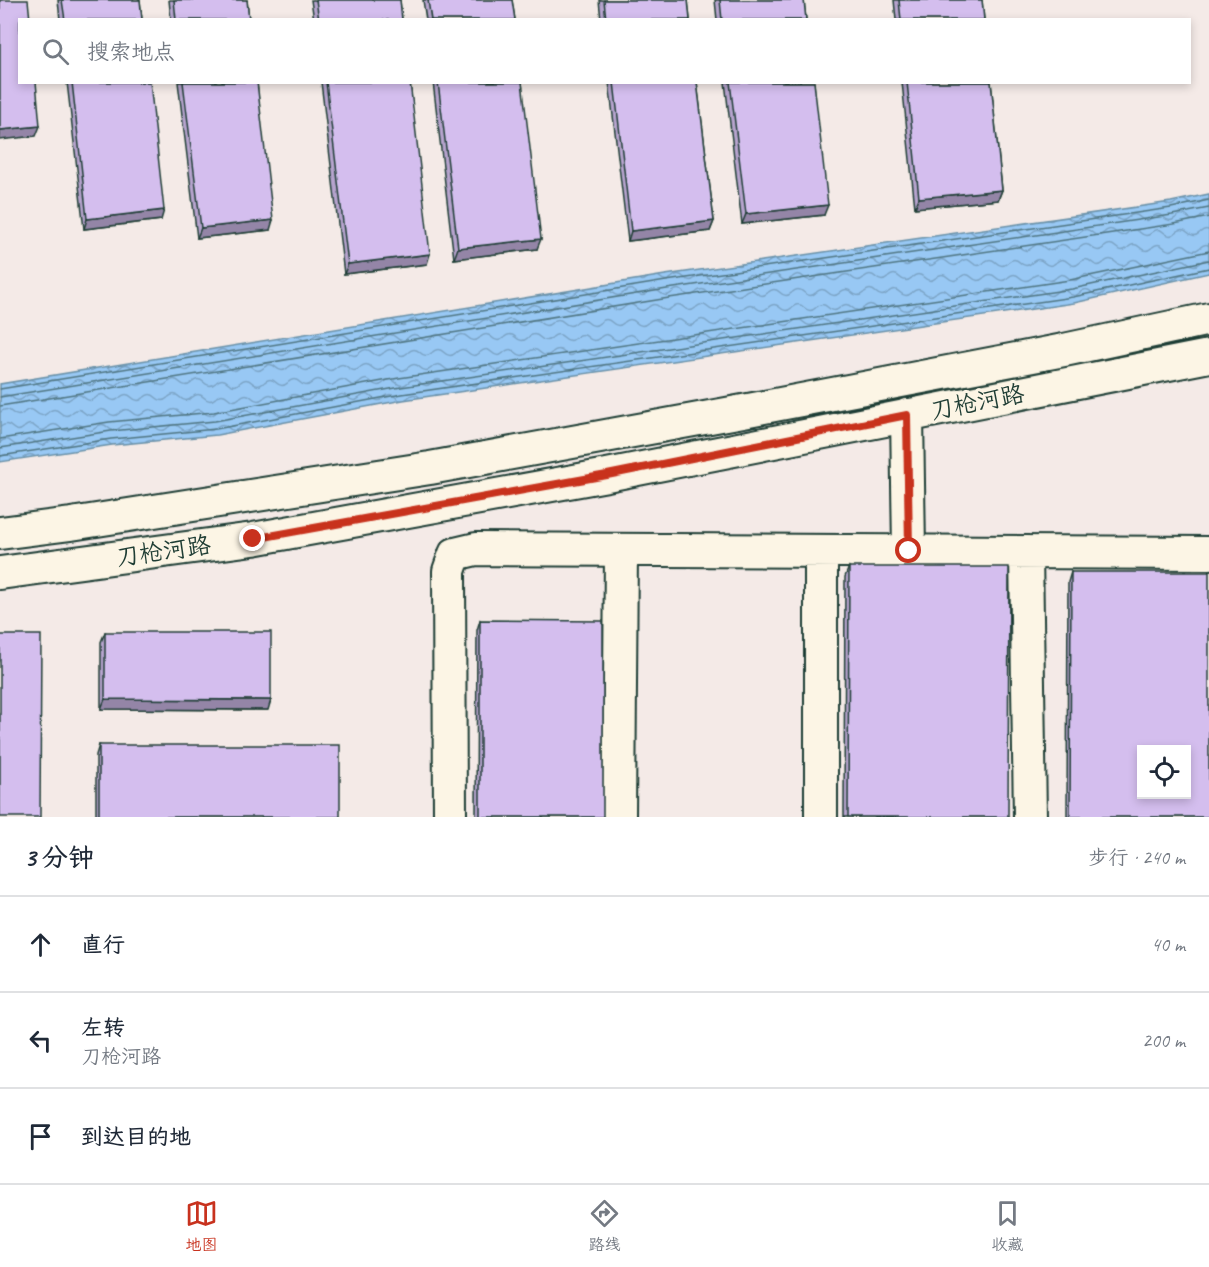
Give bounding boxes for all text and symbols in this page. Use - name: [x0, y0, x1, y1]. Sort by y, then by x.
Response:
- search box: [18, 18, 1191, 84]
- icon: search: [39, 35, 72, 68]
- text: 搜索地点: [87, 38, 175, 66]
- street label: 刀枪河路: [927, 378, 1027, 426]
- route end: [239, 525, 265, 551]
- street label: 刀枪河路: [113, 529, 213, 573]
- route start: [895, 537, 921, 563]
- map controls: [1137, 745, 1191, 799]
- button: locate: [1137, 745, 1191, 799]
- text: 3 分钟: [24, 841, 94, 874]
- text: 步行 · 240 m: [1089, 845, 1185, 870]
- icon: ahead: [24, 928, 57, 961]
- text: 直行: [81, 931, 125, 959]
- text: 40 m: [1151, 932, 1185, 957]
- text: 左转: [81, 1014, 125, 1042]
- icon: left: [24, 1024, 57, 1057]
- text: 200 m: [1142, 1028, 1185, 1053]
- text: 刀枪河路: [81, 1044, 161, 1069]
- icon: arrive: [24, 1120, 57, 1153]
- text: 到达目的地: [81, 1123, 191, 1151]
- tab: 地图: [185, 1197, 218, 1255]
- tab: 路线: [588, 1197, 621, 1255]
- tab: 收藏: [991, 1197, 1024, 1255]

